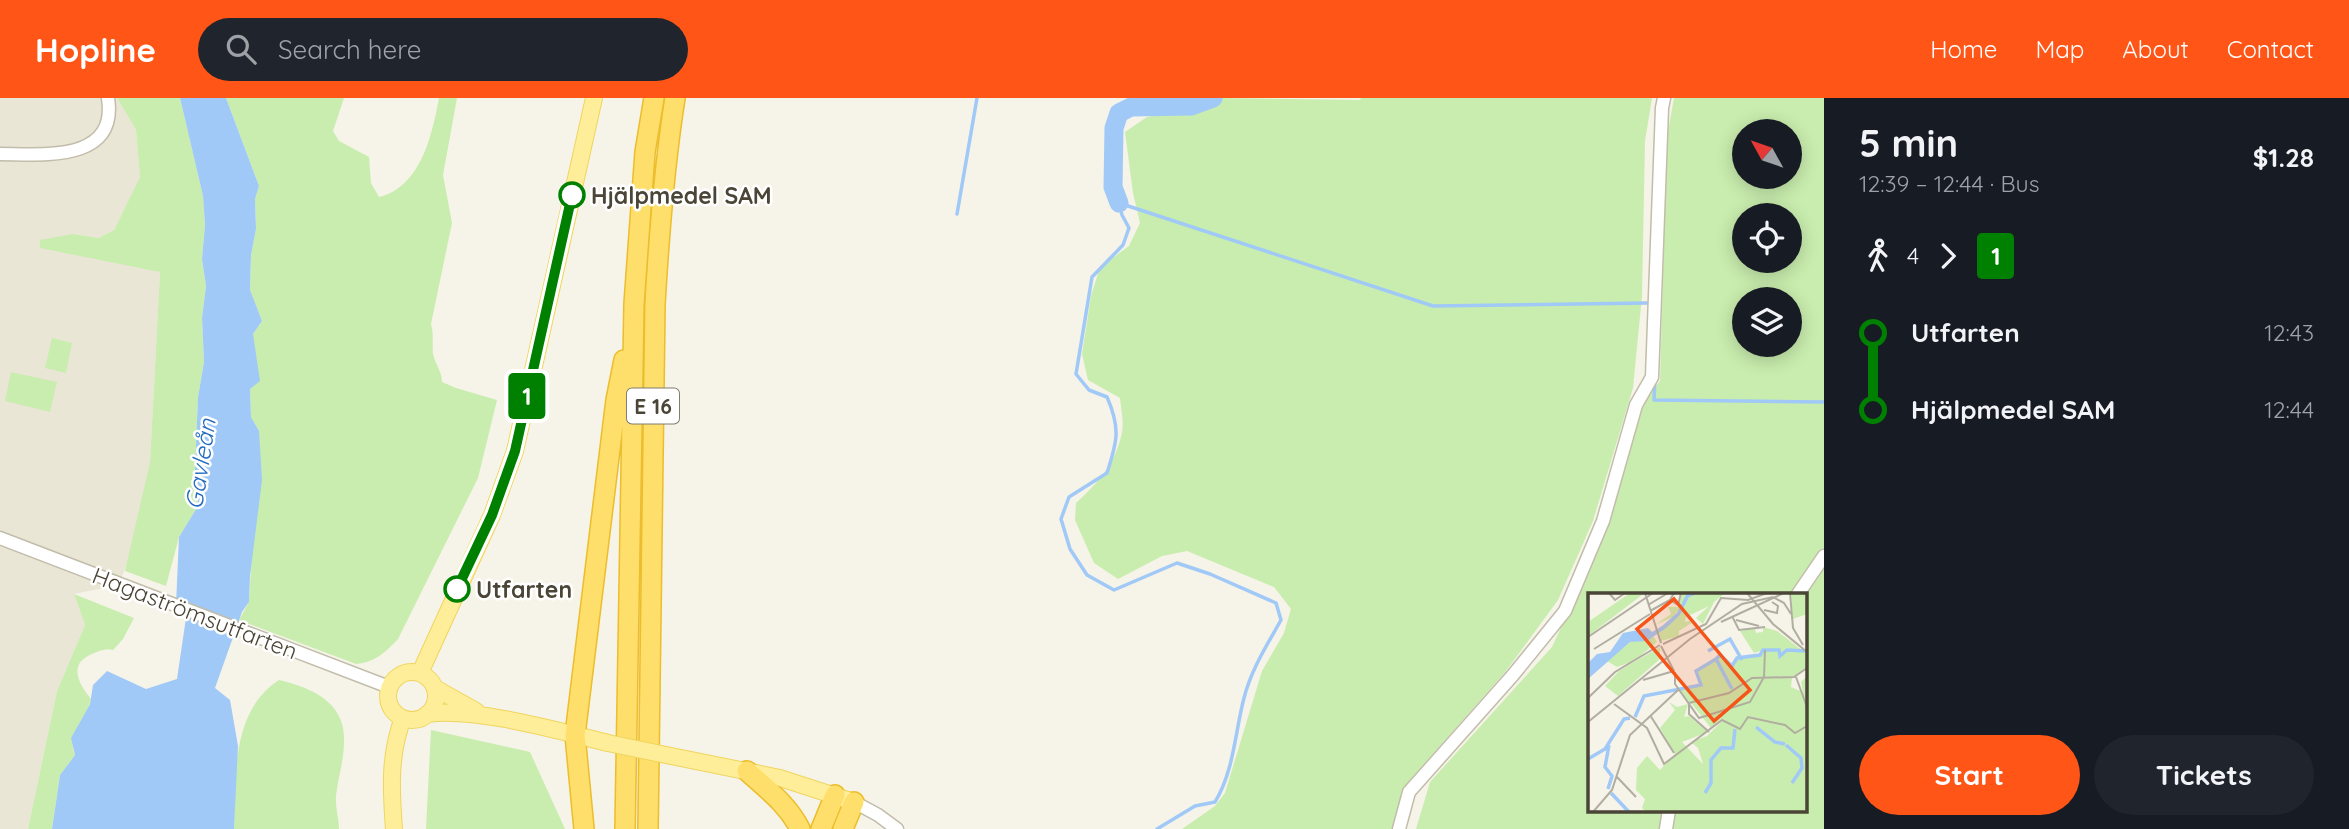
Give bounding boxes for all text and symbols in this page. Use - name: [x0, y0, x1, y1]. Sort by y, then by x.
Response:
- search box: [198, 18, 688, 81]
- text: Hopline: [35, 29, 156, 70]
- icon: search: [222, 30, 260, 68]
- text: Search here: [278, 33, 421, 66]
- text: Home: [1930, 34, 1997, 64]
- text: Map: [2035, 34, 2084, 64]
- text: About: [2122, 34, 2189, 64]
- text: Contact: [2227, 34, 2314, 64]
- north arrow: [1732, 119, 1802, 189]
- map controls: [1732, 119, 1802, 357]
- text: 5 min: [1859, 119, 1958, 167]
- text: $1.28: [2253, 141, 2314, 174]
- text: 12:39 – 12:44 · Bus: [1859, 169, 2039, 198]
- place label: Hjälpmedel SAM: [591, 181, 772, 210]
- marker: Hjälpmedel SAM: [559, 182, 585, 208]
- button: locate: [1732, 203, 1802, 273]
- icon: walk: [1859, 237, 1897, 275]
- icon: forward: [1929, 237, 1967, 275]
- text: 4: [1907, 241, 1919, 270]
- text: 1: [1991, 241, 2000, 271]
- button: layers: [1732, 287, 1802, 357]
- text: Utfarten: [1911, 316, 2020, 349]
- text: 12:43: [2264, 318, 2314, 347]
- line badge: 1: [504, 373, 550, 419]
- text: 1: [522, 381, 532, 411]
- road number: E 16: [627, 388, 679, 424]
- text: Hjälpmedel SAM: [1911, 393, 2115, 426]
- text: 12:44: [2264, 395, 2314, 424]
- water label: Gavleån: [178, 415, 222, 511]
- street label: Hagaströmsutfarten: [88, 561, 302, 665]
- place label: Utfarten: [476, 575, 572, 604]
- marker: Utfarten: [444, 576, 470, 602]
- inset map: [1588, 593, 1806, 812]
- button: Start: [1859, 735, 2080, 815]
- button: Tickets: [2094, 735, 2314, 815]

